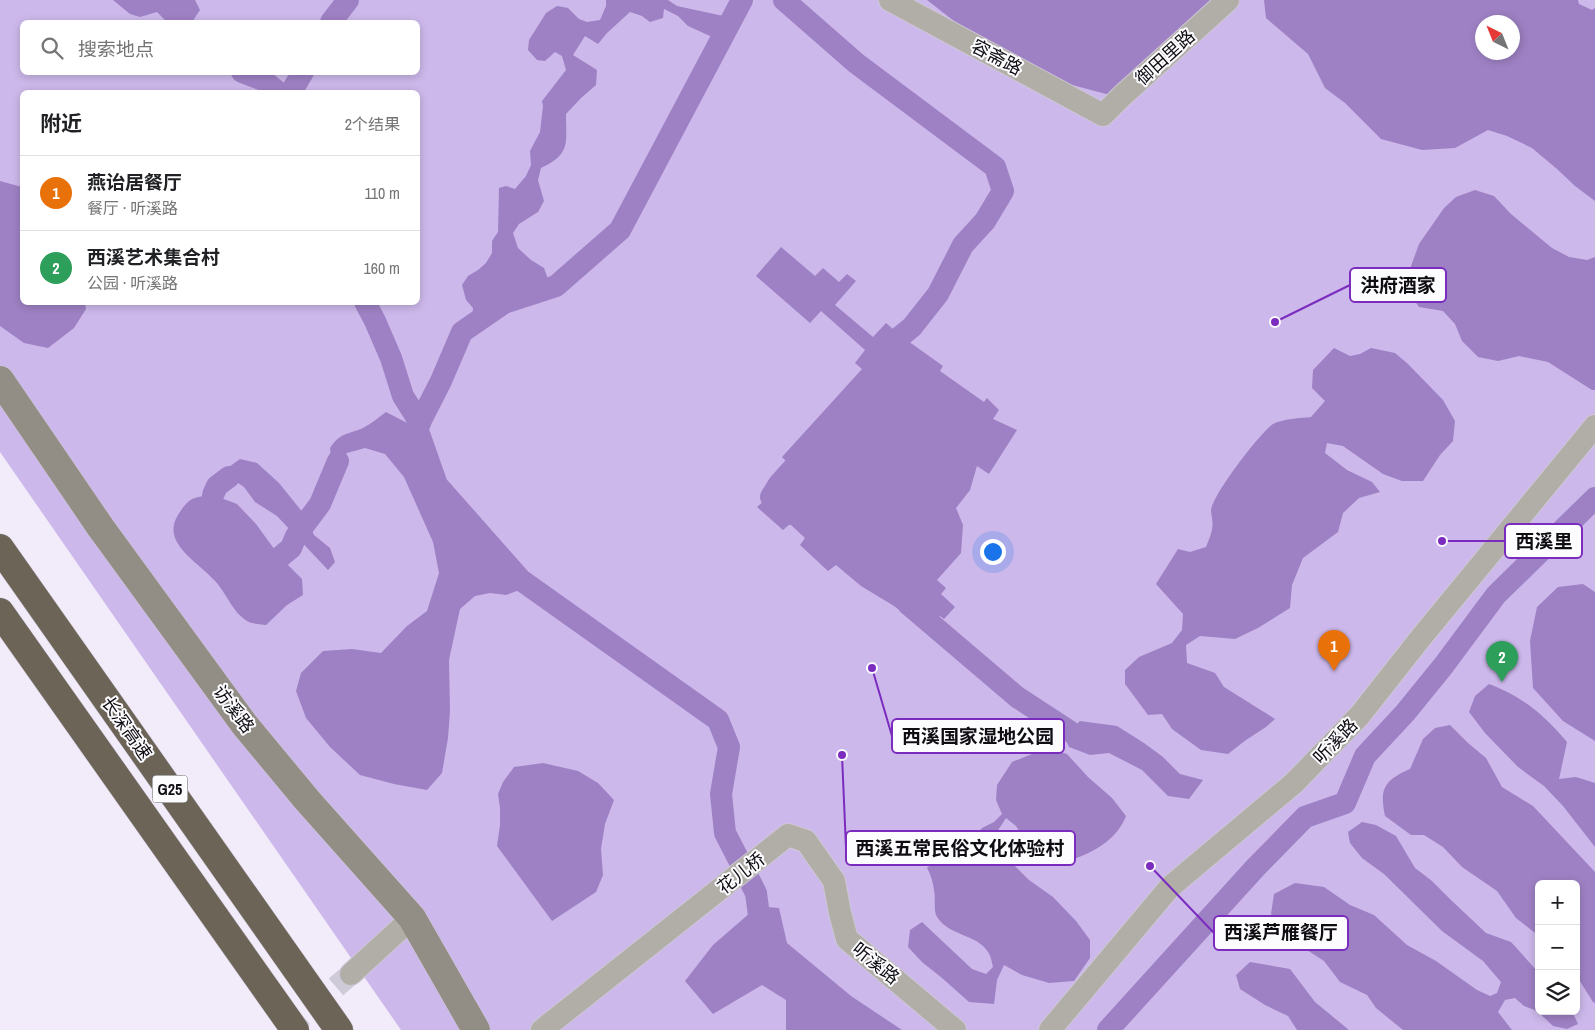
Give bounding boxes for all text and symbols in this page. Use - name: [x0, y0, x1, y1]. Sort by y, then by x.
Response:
- north arrow: [1475, 15, 1520, 60]
- search box: [20, 20, 420, 75]
- street label: 御田里路: [1130, 24, 1200, 90]
- street label: 容斋路: [967, 33, 1027, 81]
- icon: search: [38, 34, 66, 62]
- text: 搜索地点: [78, 36, 154, 62]
- text: 附近: [40, 109, 82, 138]
- text: 2个结果: [345, 113, 400, 135]
- text: 燕诒居餐厅: [87, 169, 182, 195]
- text: 1: [52, 182, 60, 204]
- text: 110 m: [364, 182, 400, 204]
- text: 餐厅 · 听溪路: [87, 197, 178, 219]
- text: 西溪艺术集合村: [87, 244, 220, 270]
- text: 2: [52, 257, 60, 279]
- text: 160 m: [364, 257, 400, 279]
- callout: 洪府酒家: [1350, 268, 1446, 302]
- text: 公园 · 听溪路: [87, 272, 178, 294]
- text: 洪府酒家: [1360, 272, 1436, 298]
- callout: 西溪里: [1505, 524, 1582, 558]
- text: 西溪里: [1515, 528, 1573, 554]
- your location: [980, 539, 1006, 565]
- pin: 1: [1318, 630, 1350, 671]
- pin: 2: [1486, 641, 1518, 682]
- street label: 访溪路: [208, 680, 260, 738]
- street label: 长深高速: [96, 691, 158, 765]
- street label: 听溪路: [1307, 713, 1363, 769]
- callout: 西溪国家湿地公园: [892, 719, 1064, 753]
- text: 西溪国家湿地公园: [902, 723, 1054, 749]
- road number: G25: [152, 776, 188, 802]
- callout: 西溪五常民俗文化体验村: [846, 831, 1075, 865]
- text: 西溪五常民俗文化体验村: [855, 835, 1065, 861]
- street label: 花儿桥: [712, 847, 770, 899]
- map controls: [1535, 880, 1580, 1015]
- button: +: [1535, 880, 1580, 925]
- callout: 西溪芦雁餐厅: [1214, 916, 1348, 950]
- text: 西溪芦雁餐厅: [1224, 919, 1338, 945]
- button: −: [1535, 925, 1580, 970]
- street label: 听溪路: [847, 936, 905, 990]
- button: layers: [1535, 970, 1580, 1015]

